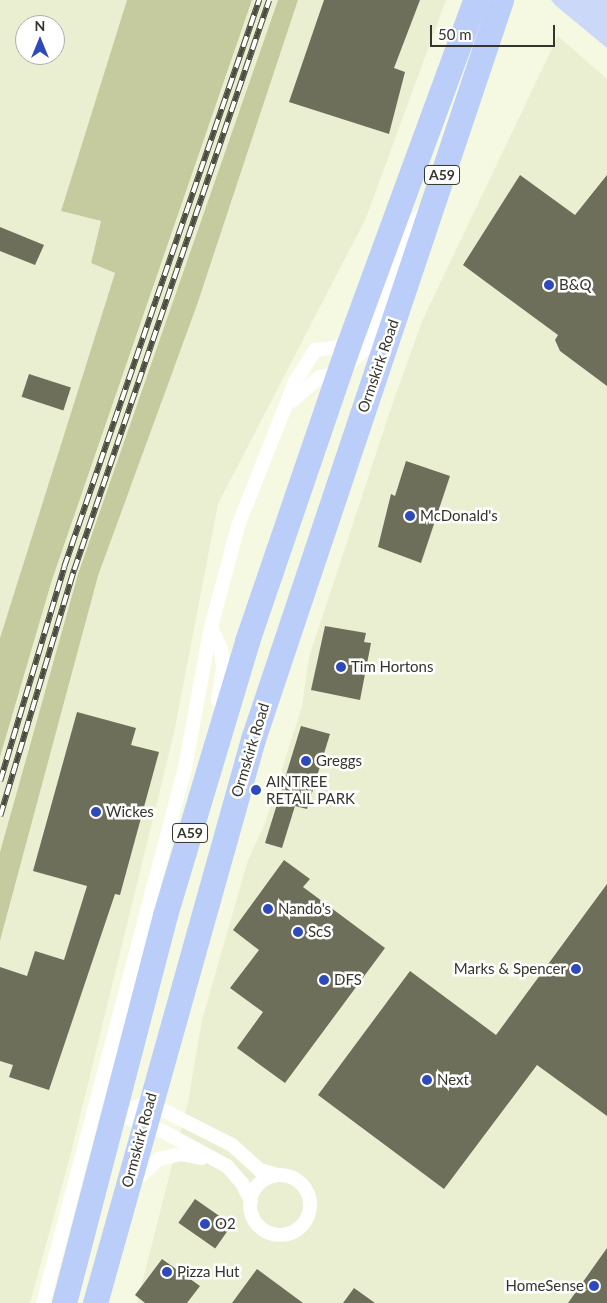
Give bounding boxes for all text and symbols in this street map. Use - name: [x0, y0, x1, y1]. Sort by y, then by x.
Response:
- north arrow: [15, 15, 65, 65]
- scale bar: [432, 15, 557, 47]
- text: N: [35, 17, 45, 34]
- text: 50 m: [438, 25, 472, 43]
- road number: A59: [423, 164, 461, 186]
- place label: B&Q: [559, 276, 591, 294]
- marker: B&Q: [543, 279, 555, 291]
- street label: Ormskirk Road: [354, 317, 402, 415]
- place label: McDonald's: [420, 507, 498, 525]
- marker: McDonald's: [404, 510, 416, 522]
- place label: Tim Hortons: [351, 658, 433, 676]
- marker: Tim Hortons: [335, 661, 347, 673]
- street label: Ormskirk Road: [227, 701, 273, 799]
- place label: Greggs: [316, 752, 362, 770]
- marker: Greggs: [300, 755, 312, 767]
- place label: AINTREE RETAIL PARK: [266, 772, 356, 807]
- marker: AINTREE RETAIL PARK: [250, 784, 262, 796]
- place label: Wickes: [106, 803, 154, 821]
- marker: Wickes: [90, 806, 102, 818]
- road number: A59: [171, 821, 209, 844]
- place label: Nando's: [278, 900, 331, 918]
- marker: Nando's: [262, 903, 274, 915]
- place label: ScS: [308, 923, 331, 941]
- marker: ScS: [292, 926, 304, 938]
- place label: Marks & Spencer: [454, 960, 566, 978]
- marker: Marks & Spencer: [570, 963, 582, 975]
- place label: DFS: [334, 971, 362, 989]
- marker: DFS: [318, 974, 330, 986]
- place label: Next: [437, 1071, 469, 1089]
- marker: Next: [421, 1074, 433, 1086]
- street label: Ormskirk Road: [118, 1091, 160, 1189]
- place label: O2: [215, 1215, 236, 1233]
- marker: O2: [199, 1218, 211, 1230]
- place label: Pizza Hut: [177, 1263, 239, 1281]
- marker: Pizza Hut: [161, 1266, 173, 1278]
- place label: HomeSense: [505, 1277, 584, 1295]
- marker: HomeSense: [588, 1280, 600, 1292]

